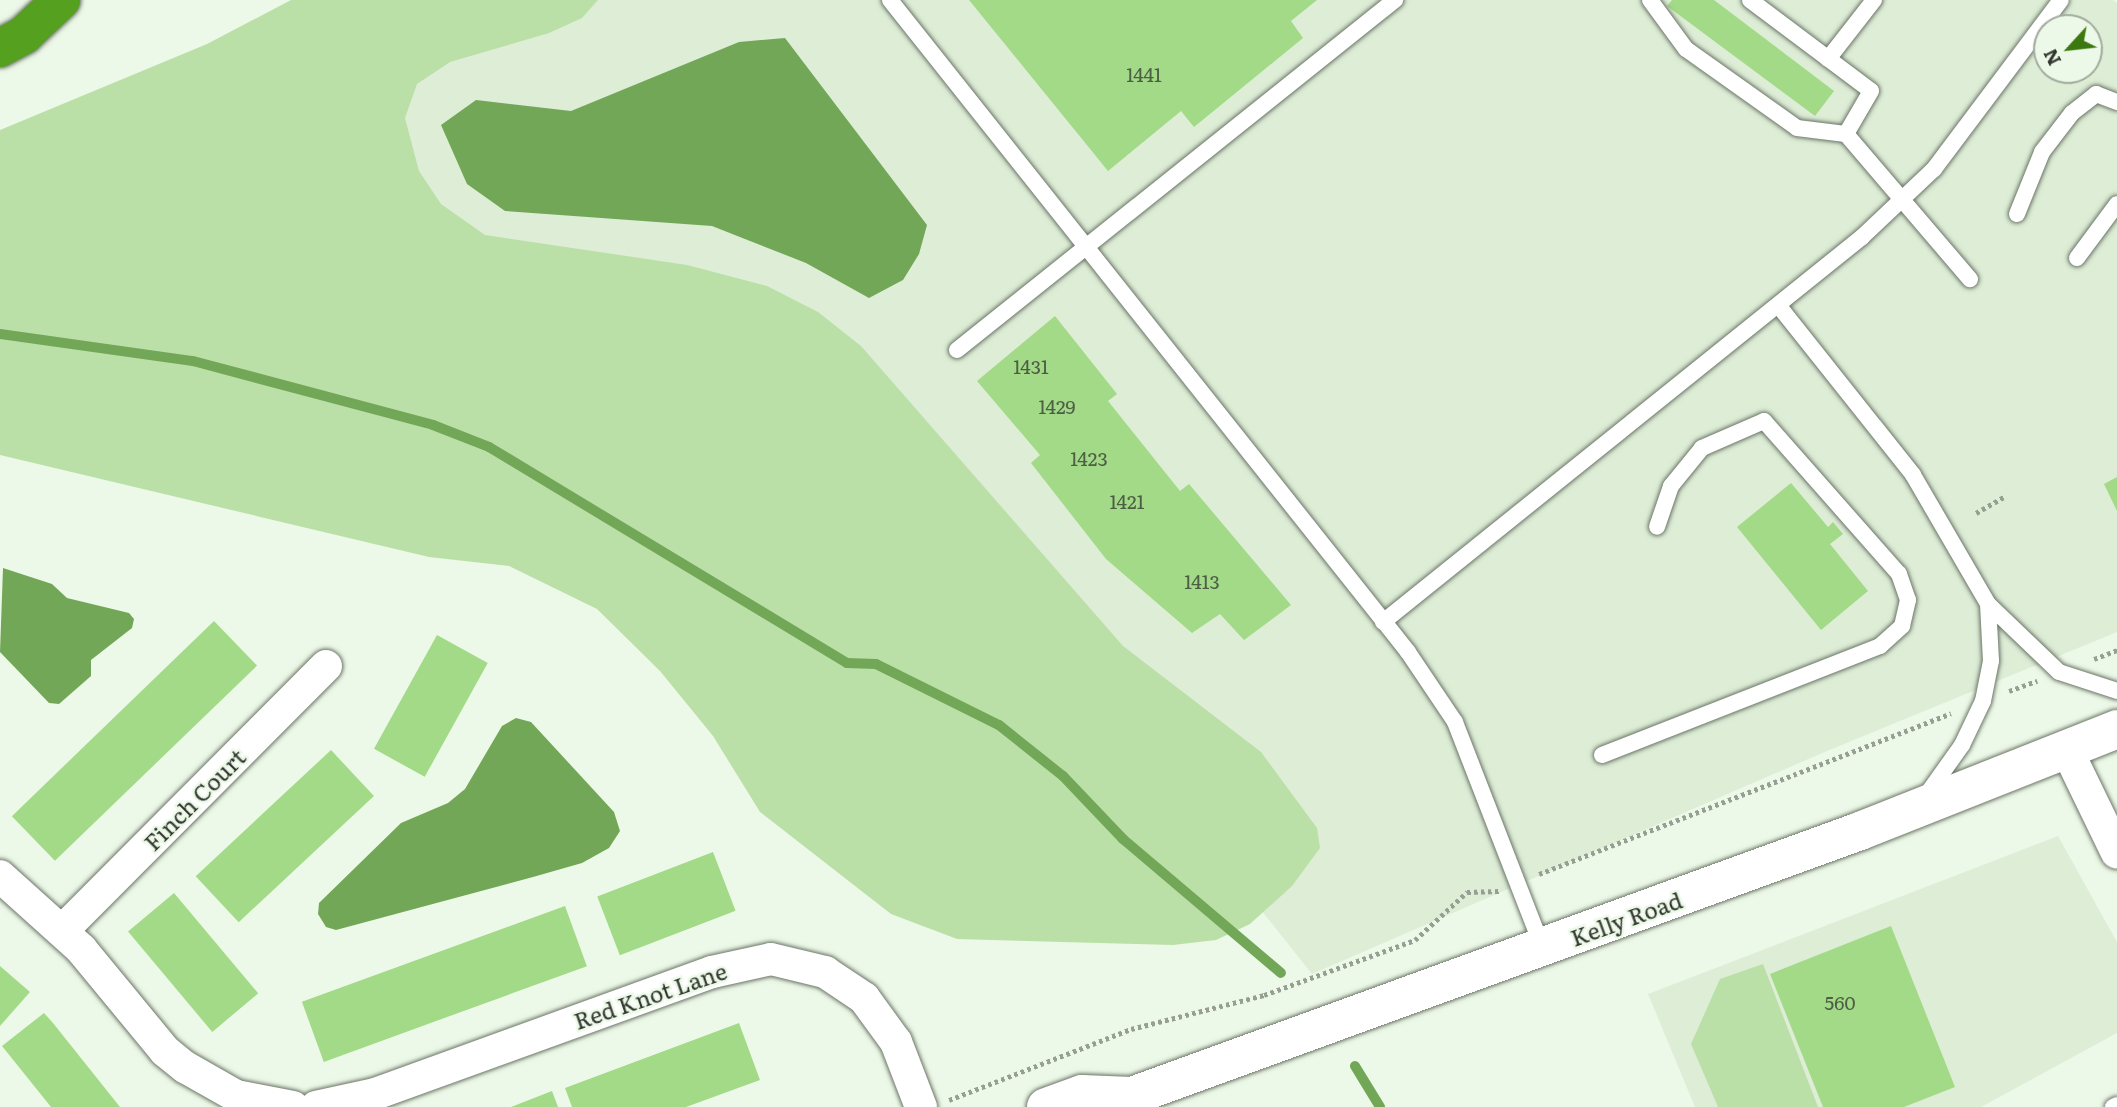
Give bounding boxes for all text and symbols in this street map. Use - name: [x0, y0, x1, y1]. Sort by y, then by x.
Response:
- north arrow: [2033, 14, 2103, 84]
- text: N: [2035, 44, 2067, 71]
- house number: 1441: [1126, 64, 1162, 86]
- house number: 1431: [1013, 356, 1049, 378]
- house number: 1429: [1038, 396, 1076, 418]
- house number: 1423: [1070, 448, 1108, 470]
- house number: 1421: [1110, 491, 1144, 513]
- house number: 1413: [1184, 571, 1220, 593]
- street label: Finch Court: [138, 743, 250, 855]
- street label: Kelly Road: [1566, 885, 1686, 951]
- street label: Red Knot Lane: [570, 956, 730, 1034]
- house number: 560: [1825, 992, 1855, 1014]

